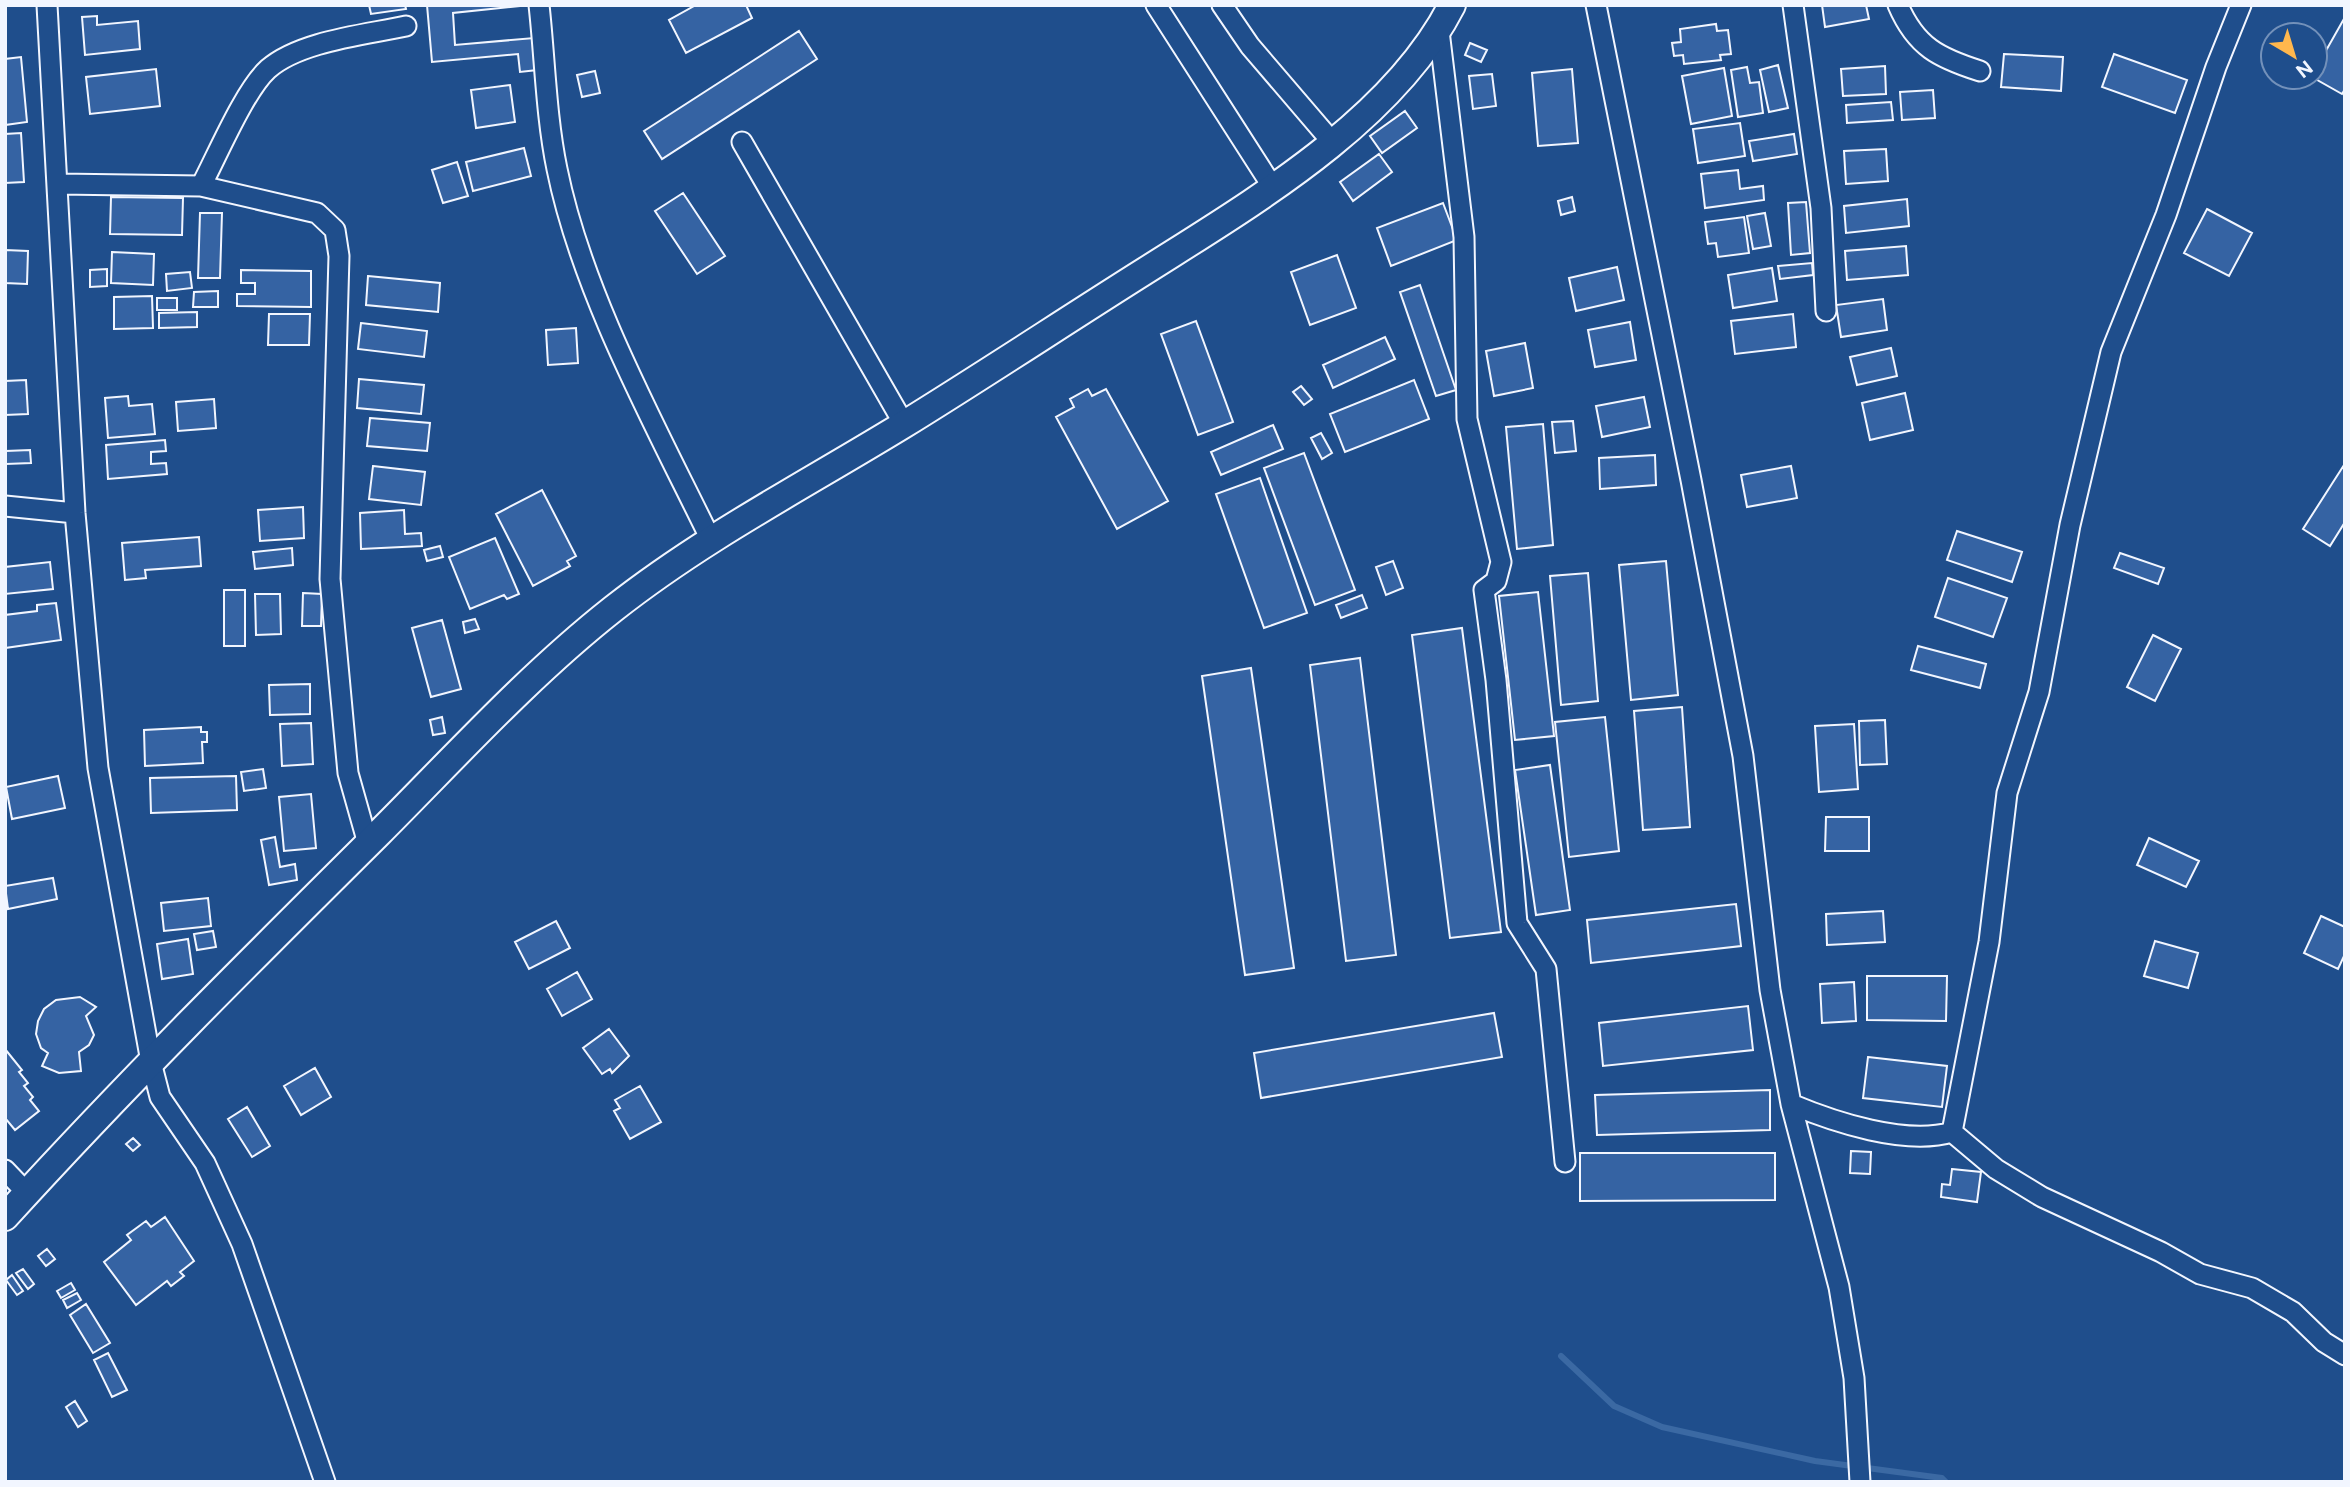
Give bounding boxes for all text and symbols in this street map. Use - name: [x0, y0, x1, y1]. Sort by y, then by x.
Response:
- north arrow: [2259, 21, 2329, 91]
- text: N: [2292, 56, 2317, 83]

